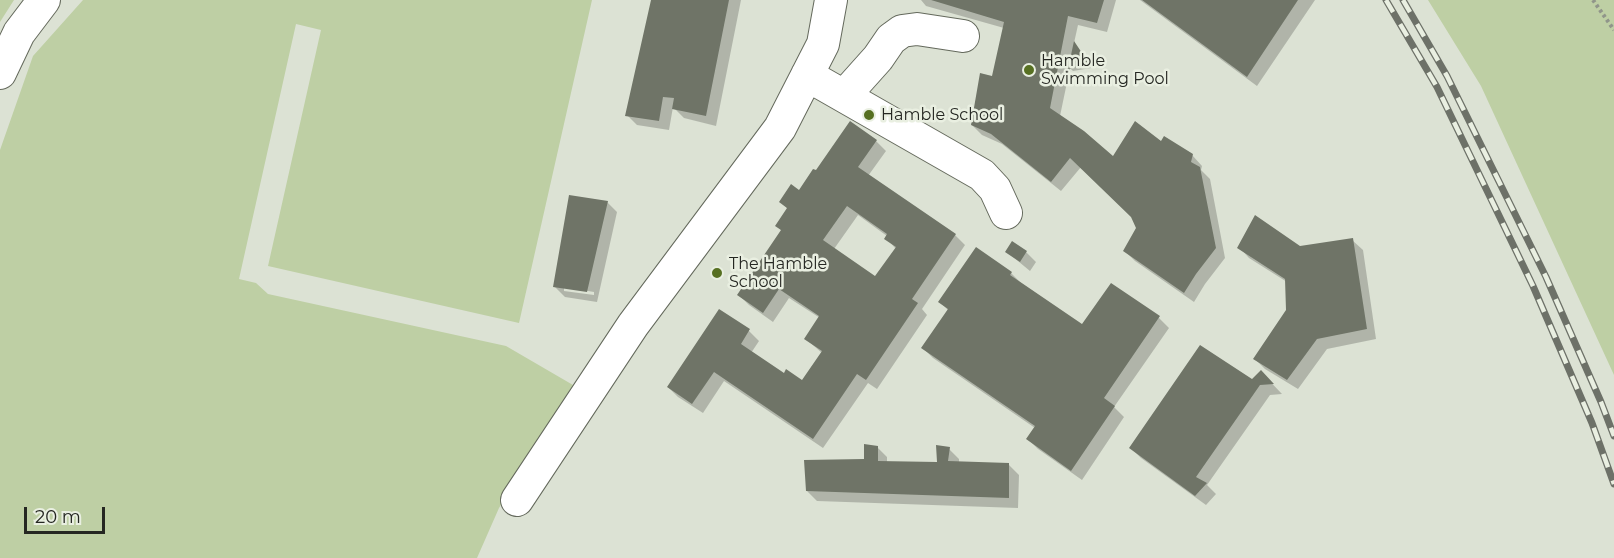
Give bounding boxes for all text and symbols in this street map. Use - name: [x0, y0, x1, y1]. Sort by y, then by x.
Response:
- place label: Hamble Swimming Pool: [1041, 51, 1169, 89]
- marker: Hamble Swimming Pool: [1022, 63, 1036, 77]
- place label: Hamble School: [881, 105, 1003, 125]
- marker: Hamble School: [862, 108, 876, 122]
- place label: The Hamble School: [729, 254, 827, 292]
- marker: The Hamble School: [710, 266, 724, 280]
- scale bar: [27, 495, 108, 533]
- text: 20 m: [35, 506, 81, 528]

